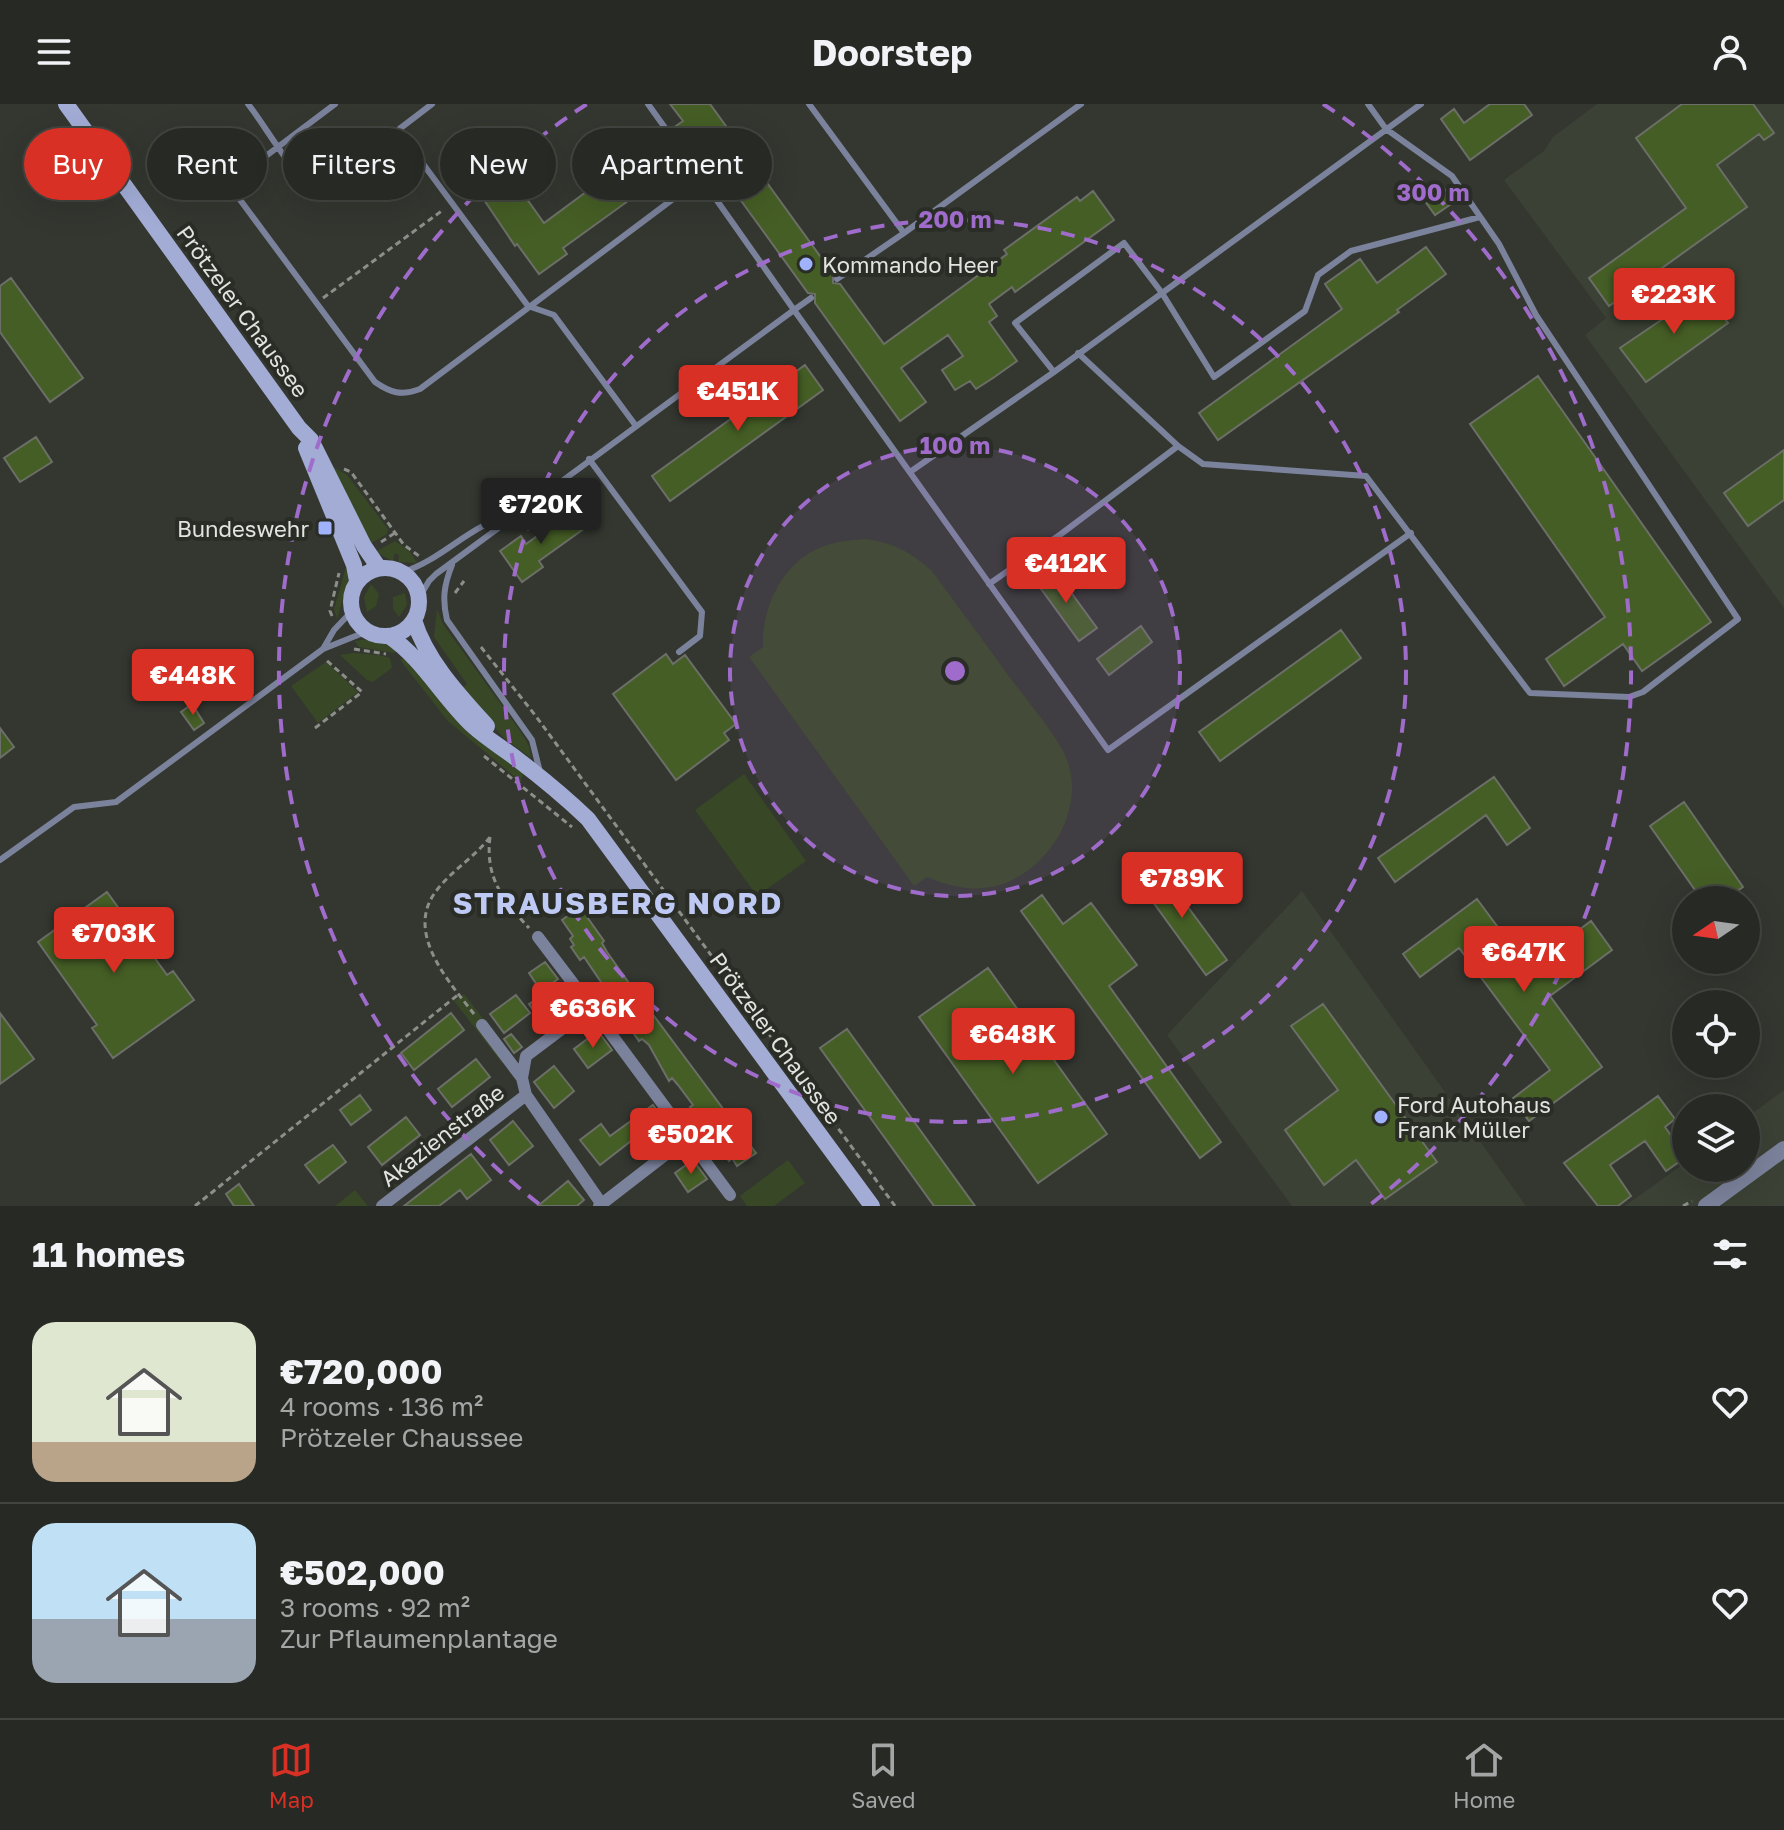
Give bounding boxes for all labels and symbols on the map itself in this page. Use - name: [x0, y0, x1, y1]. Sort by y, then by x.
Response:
- text: 300 m: [1397, 177, 1469, 206]
- text: 200 m: [919, 204, 991, 233]
- street label: Prötzeler Chaussee: [172, 220, 314, 402]
- place label: Kommando Heer: [822, 251, 998, 278]
- marker: Kommando Heer: [797, 255, 815, 273]
- pin: €223K: [1618, 268, 1730, 336]
- pin: €451K: [682, 365, 794, 433]
- text: 100 m: [920, 430, 990, 459]
- pin: €720K: [485, 478, 597, 546]
- place label: Bundeswehr: [177, 515, 309, 542]
- marker: Bundeswehr: [316, 519, 334, 537]
- pin: €412K: [1010, 537, 1122, 605]
- pin: €448K: [137, 649, 249, 717]
- centre of rings: [941, 657, 969, 685]
- pin: €789K: [1126, 852, 1238, 920]
- district label: STRAUSBERG NORD: [452, 885, 784, 921]
- north arrow: [1672, 886, 1760, 974]
- pin: €703K: [58, 907, 170, 975]
- pin: €647K: [1468, 926, 1580, 994]
- street label: Prötzeler Chaussee: [705, 947, 847, 1129]
- pin: €636K: [537, 982, 649, 1050]
- pin: €648K: [957, 1008, 1069, 1076]
- street label: Akazienstraße: [375, 1078, 509, 1192]
- place label: Ford Autohaus Frank Müller: [1397, 1091, 1551, 1143]
- pin: €502K: [635, 1108, 747, 1176]
- marker: Ford Autohaus Frank Müller: [1372, 1108, 1390, 1126]

